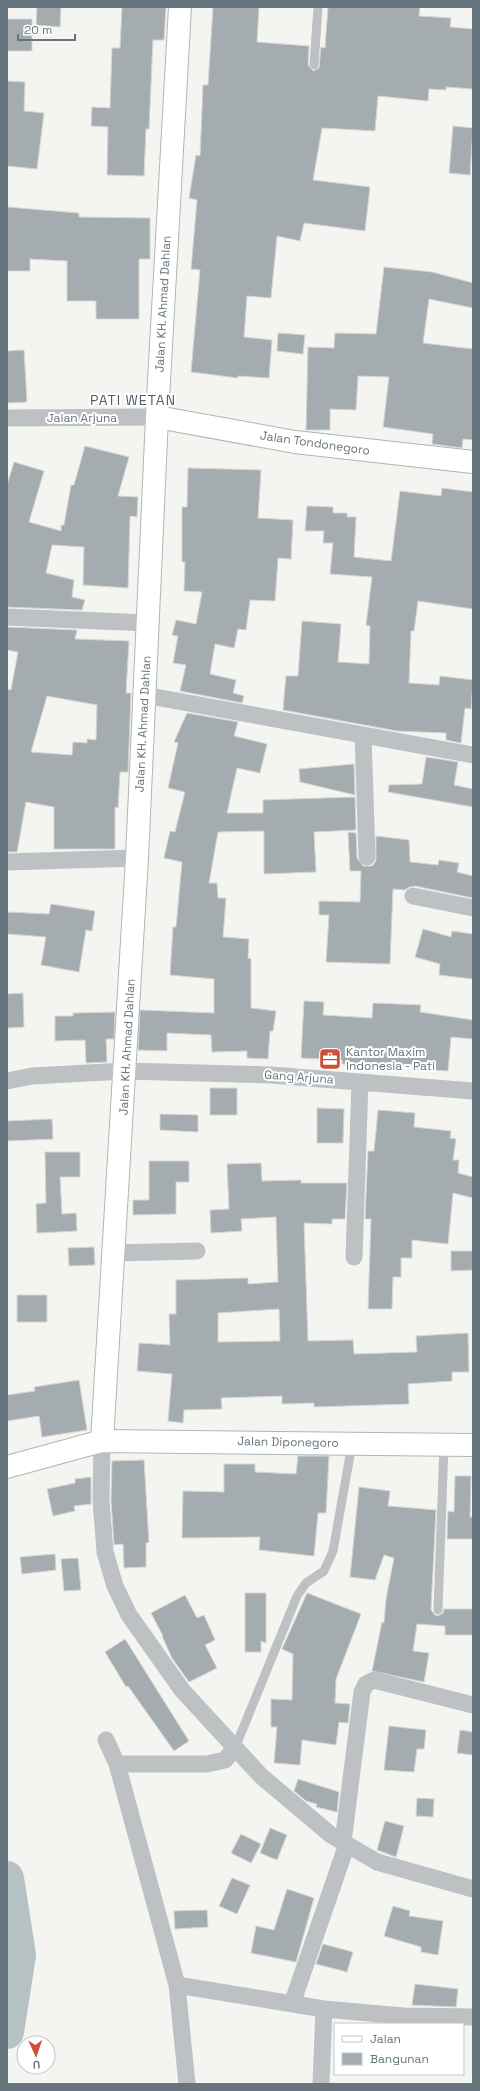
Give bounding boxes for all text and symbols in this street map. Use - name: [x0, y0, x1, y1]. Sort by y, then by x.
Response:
- scale bar: [18, 16, 75, 42]
- text: 20 m: [24, 22, 52, 38]
- street label: Jalan KH. Ahmad Dahlan: [151, 235, 175, 373]
- district label: PATI WETAN: [90, 391, 176, 409]
- street label: Jalan Arjuna: [47, 410, 117, 426]
- street label: Jalan Tondonegoro: [259, 427, 371, 459]
- street label: Jalan KH. Ahmad Dahlan: [131, 655, 155, 793]
- street label: Jalan KH. Ahmad Dahlan: [115, 978, 139, 1116]
- place label: Kantor Maxim Indonesia - Pati: [346, 1044, 435, 1074]
- office icon: Kantor Maxim Indonesia - Pati: [317, 1046, 343, 1072]
- street label: Gang Arjuna: [264, 1067, 334, 1087]
- street label: Jalan Diponegoro: [237, 1433, 339, 1451]
- legend: [334, 2023, 464, 2075]
- text: Jalan: [370, 2031, 401, 2047]
- north arrow: [16, 2035, 56, 2075]
- text: Bangunan: [370, 2051, 429, 2067]
- text: U: [32, 2058, 41, 2072]

